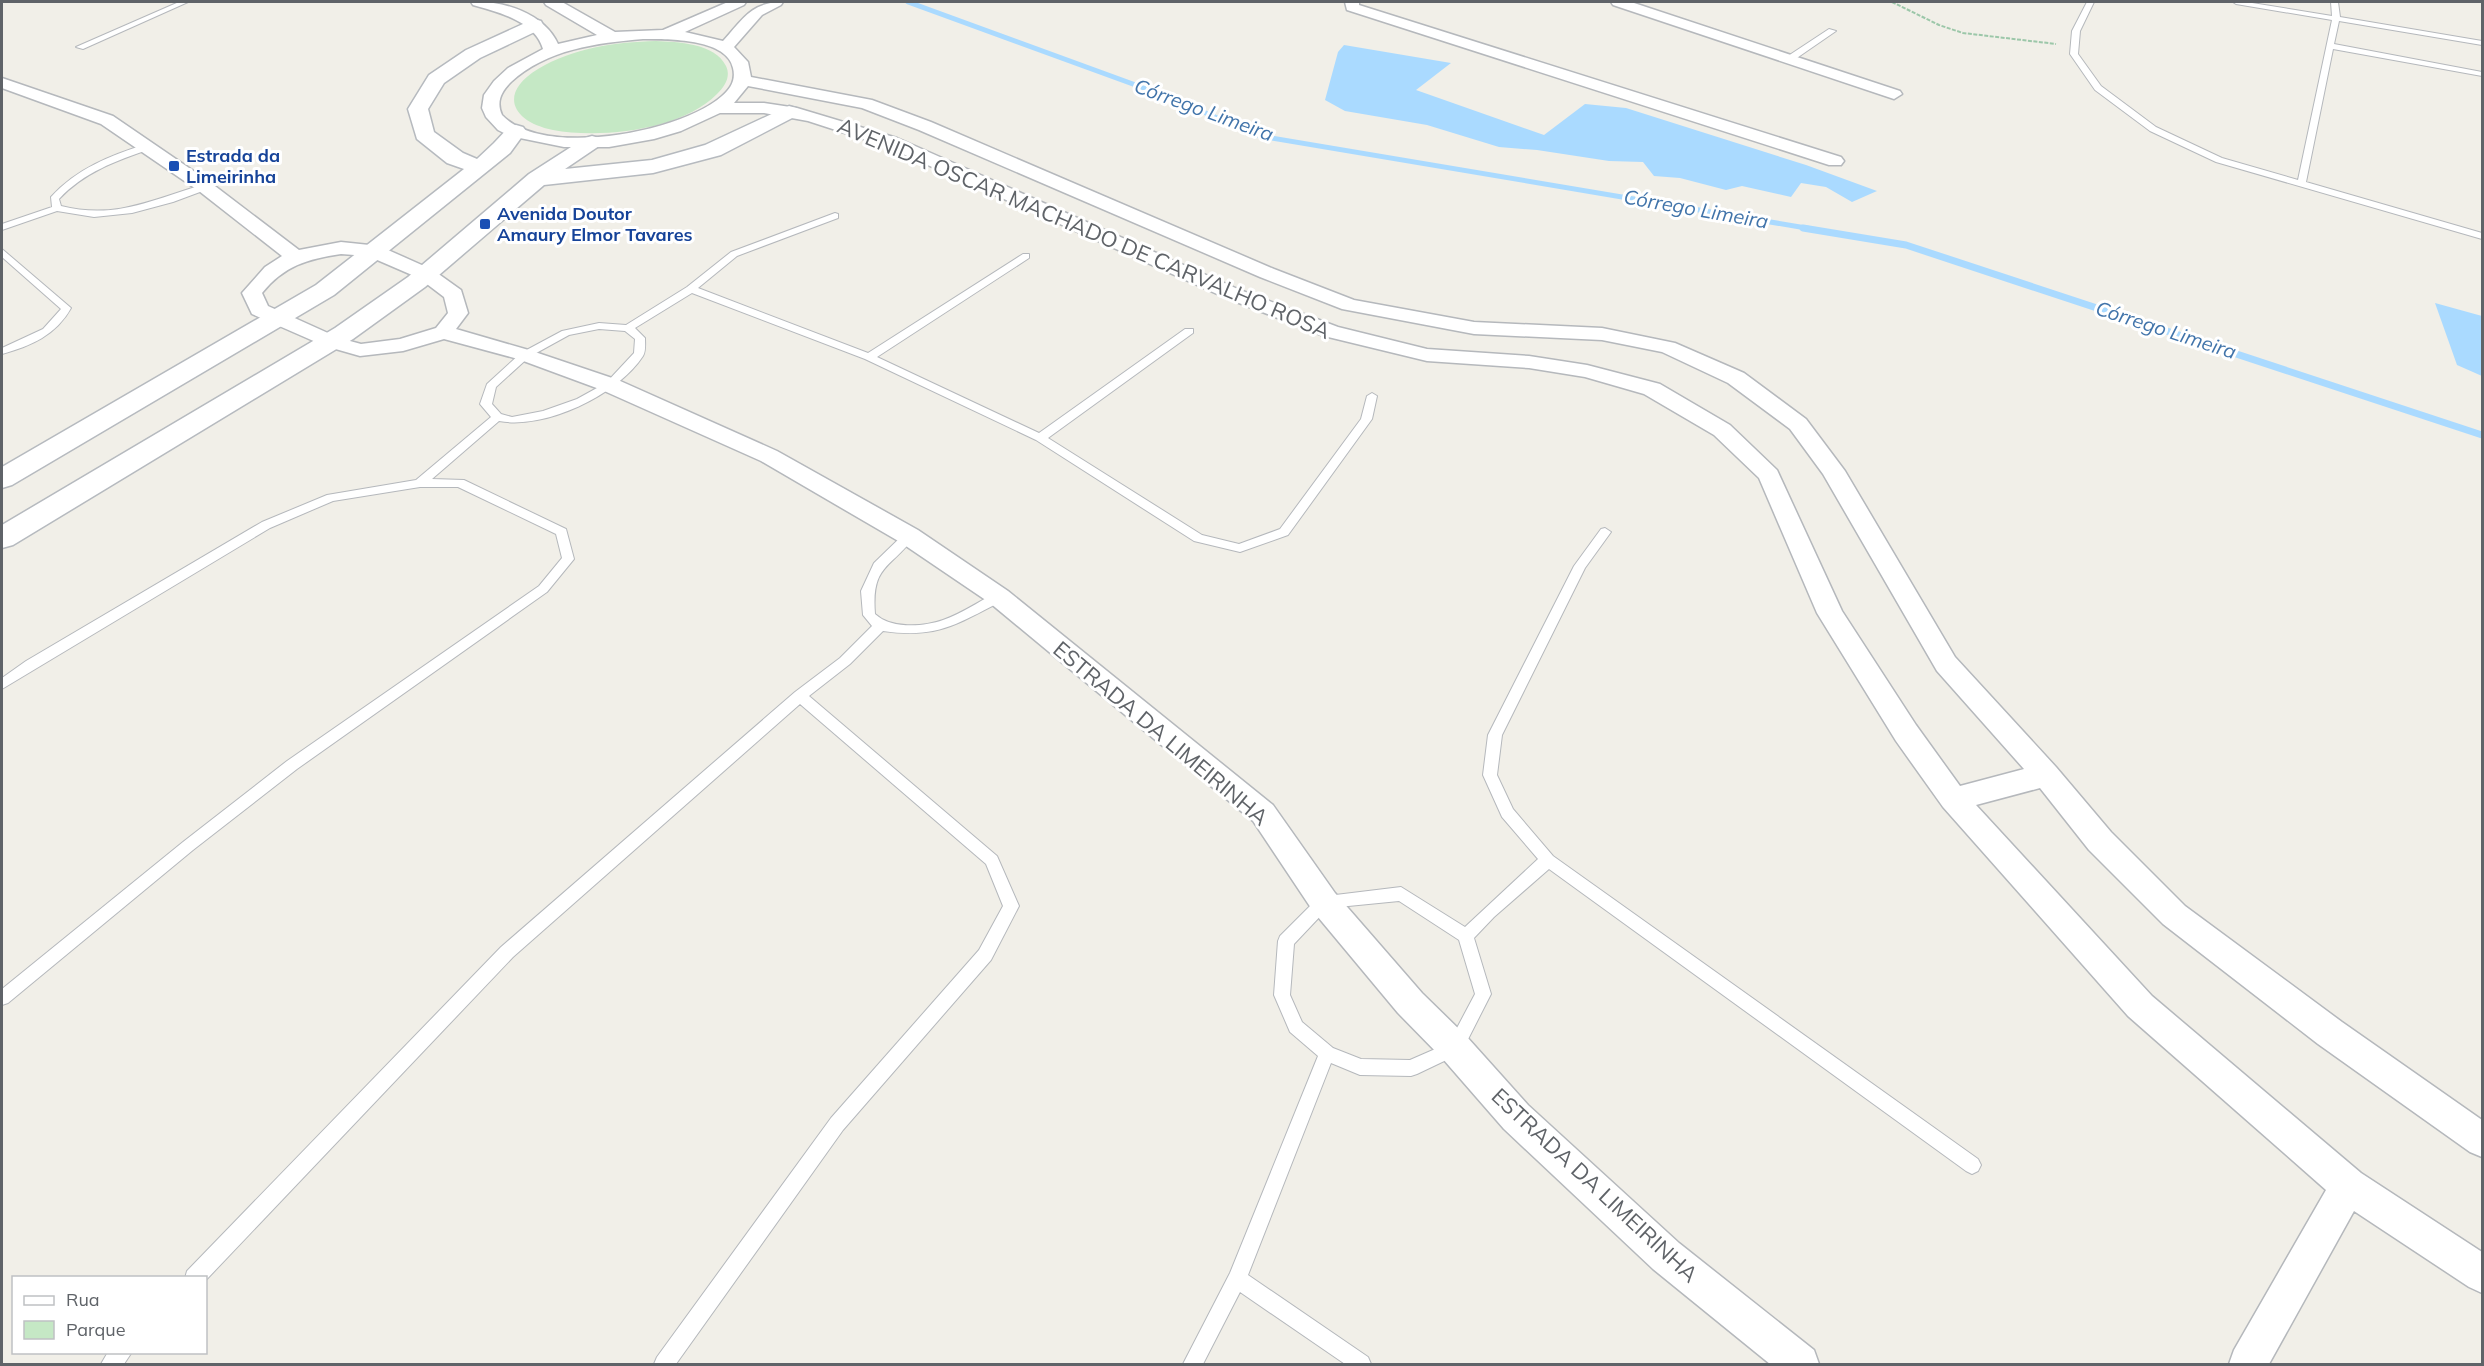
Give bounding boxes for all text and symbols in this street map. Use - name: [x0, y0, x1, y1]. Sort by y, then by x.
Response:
- water label: Córrego Limeira: [1131, 73, 1277, 146]
- street label: AVENIDA OSCAR MACHADO DE CARVALHO ROSA: [833, 111, 1335, 345]
- place label: Estrada da Limeirinha: [186, 144, 280, 188]
- marker: Estrada da Limeirinha: [167, 159, 181, 173]
- water label: Córrego Limeira: [1622, 183, 1770, 234]
- place label: Avenida Doutor Amaury Elmor Tavares: [497, 202, 693, 246]
- marker: Avenida Doutor Amaury Elmor Tavares: [478, 217, 492, 231]
- water label: Córrego Limeira: [2093, 295, 2240, 364]
- street label: ESTRADA DA LIMEIRINHA: [1048, 635, 1274, 831]
- street label: ESTRADA DA LIMEIRINHA: [1486, 1082, 1704, 1288]
- legend: [12, 1276, 207, 1354]
- text: Rua: [66, 1288, 100, 1311]
- text: Parque: [66, 1318, 125, 1341]

